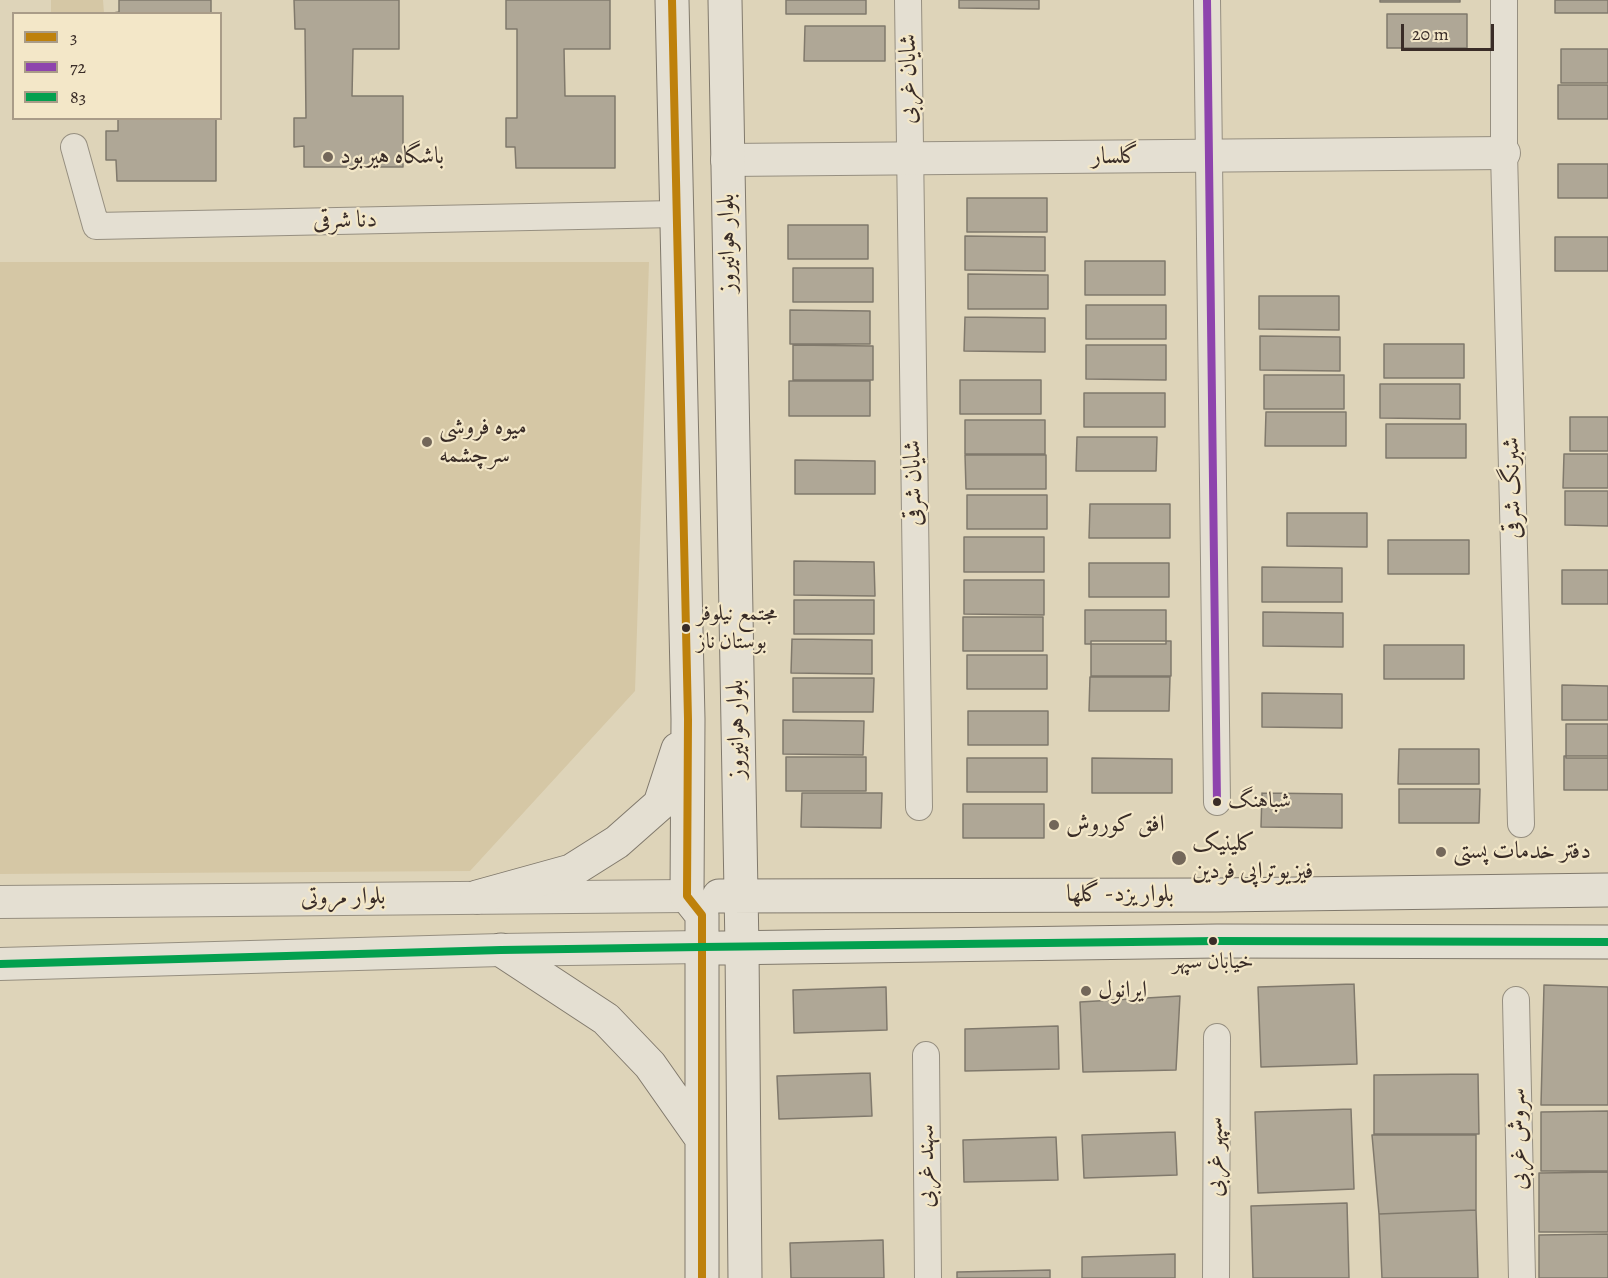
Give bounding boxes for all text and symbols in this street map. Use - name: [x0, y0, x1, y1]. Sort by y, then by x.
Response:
- legend: [12, 12, 222, 120]
- scale bar: [1404, 12, 1497, 50]
- text: 20 m: [1412, 22, 1449, 46]
- text: 3: [70, 25, 78, 49]
- street label: شایان غربی: [895, 34, 923, 124]
- text: 72: [70, 55, 86, 79]
- text: 83: [70, 85, 86, 109]
- street label: گلسار: [1091, 142, 1139, 172]
- place label: باشگاه هیربود: [340, 143, 444, 171]
- marker: باشگاه هیربود: [321, 150, 335, 164]
- street label: بلوار هوانیروز: [713, 193, 743, 293]
- street label: دنا شرقی: [313, 206, 377, 236]
- place label: میوه فروشی سرچشمه: [439, 414, 527, 470]
- marker: میوه فروشی سرچشمه: [420, 435, 434, 449]
- street label: شبرنگ شرقی: [1498, 437, 1528, 539]
- street label: شایان شرقی: [899, 440, 929, 526]
- place label: مجتمع نیلوفر بوستان ناز: [697, 602, 777, 654]
- marker: مجتمع نیلوفر بوستان ناز: [680, 622, 692, 634]
- street label: بلوار هوانیروز: [722, 679, 752, 779]
- place label: شباهنگ: [1228, 789, 1291, 815]
- marker: شباهنگ: [1211, 796, 1223, 808]
- place label: افق کوروش: [1066, 811, 1165, 839]
- marker: افق کوروش: [1047, 818, 1061, 832]
- place label: کلینیک فیزیوتراپی فردین: [1192, 830, 1313, 886]
- place label: دفتر خدمات پستی: [1453, 838, 1591, 866]
- marker: دفتر خدمات پستی: [1434, 845, 1448, 859]
- marker: کلینیک فیزیوتراپی فردین: [1170, 849, 1188, 867]
- street label: بلوار یزد- گلها: [1066, 881, 1174, 909]
- street label: بلوار مروتی: [300, 883, 386, 913]
- marker: خیابان سپهر: [1207, 935, 1219, 947]
- place label: خیابان سپهر: [1172, 950, 1254, 976]
- place label: ایرانول: [1098, 977, 1147, 1005]
- marker: ایرانول: [1079, 984, 1093, 998]
- street label: سروش غربی: [1504, 1088, 1534, 1190]
- street label: سپهر غربی: [1202, 1117, 1230, 1197]
- street label: سهند غربی: [913, 1124, 941, 1208]

